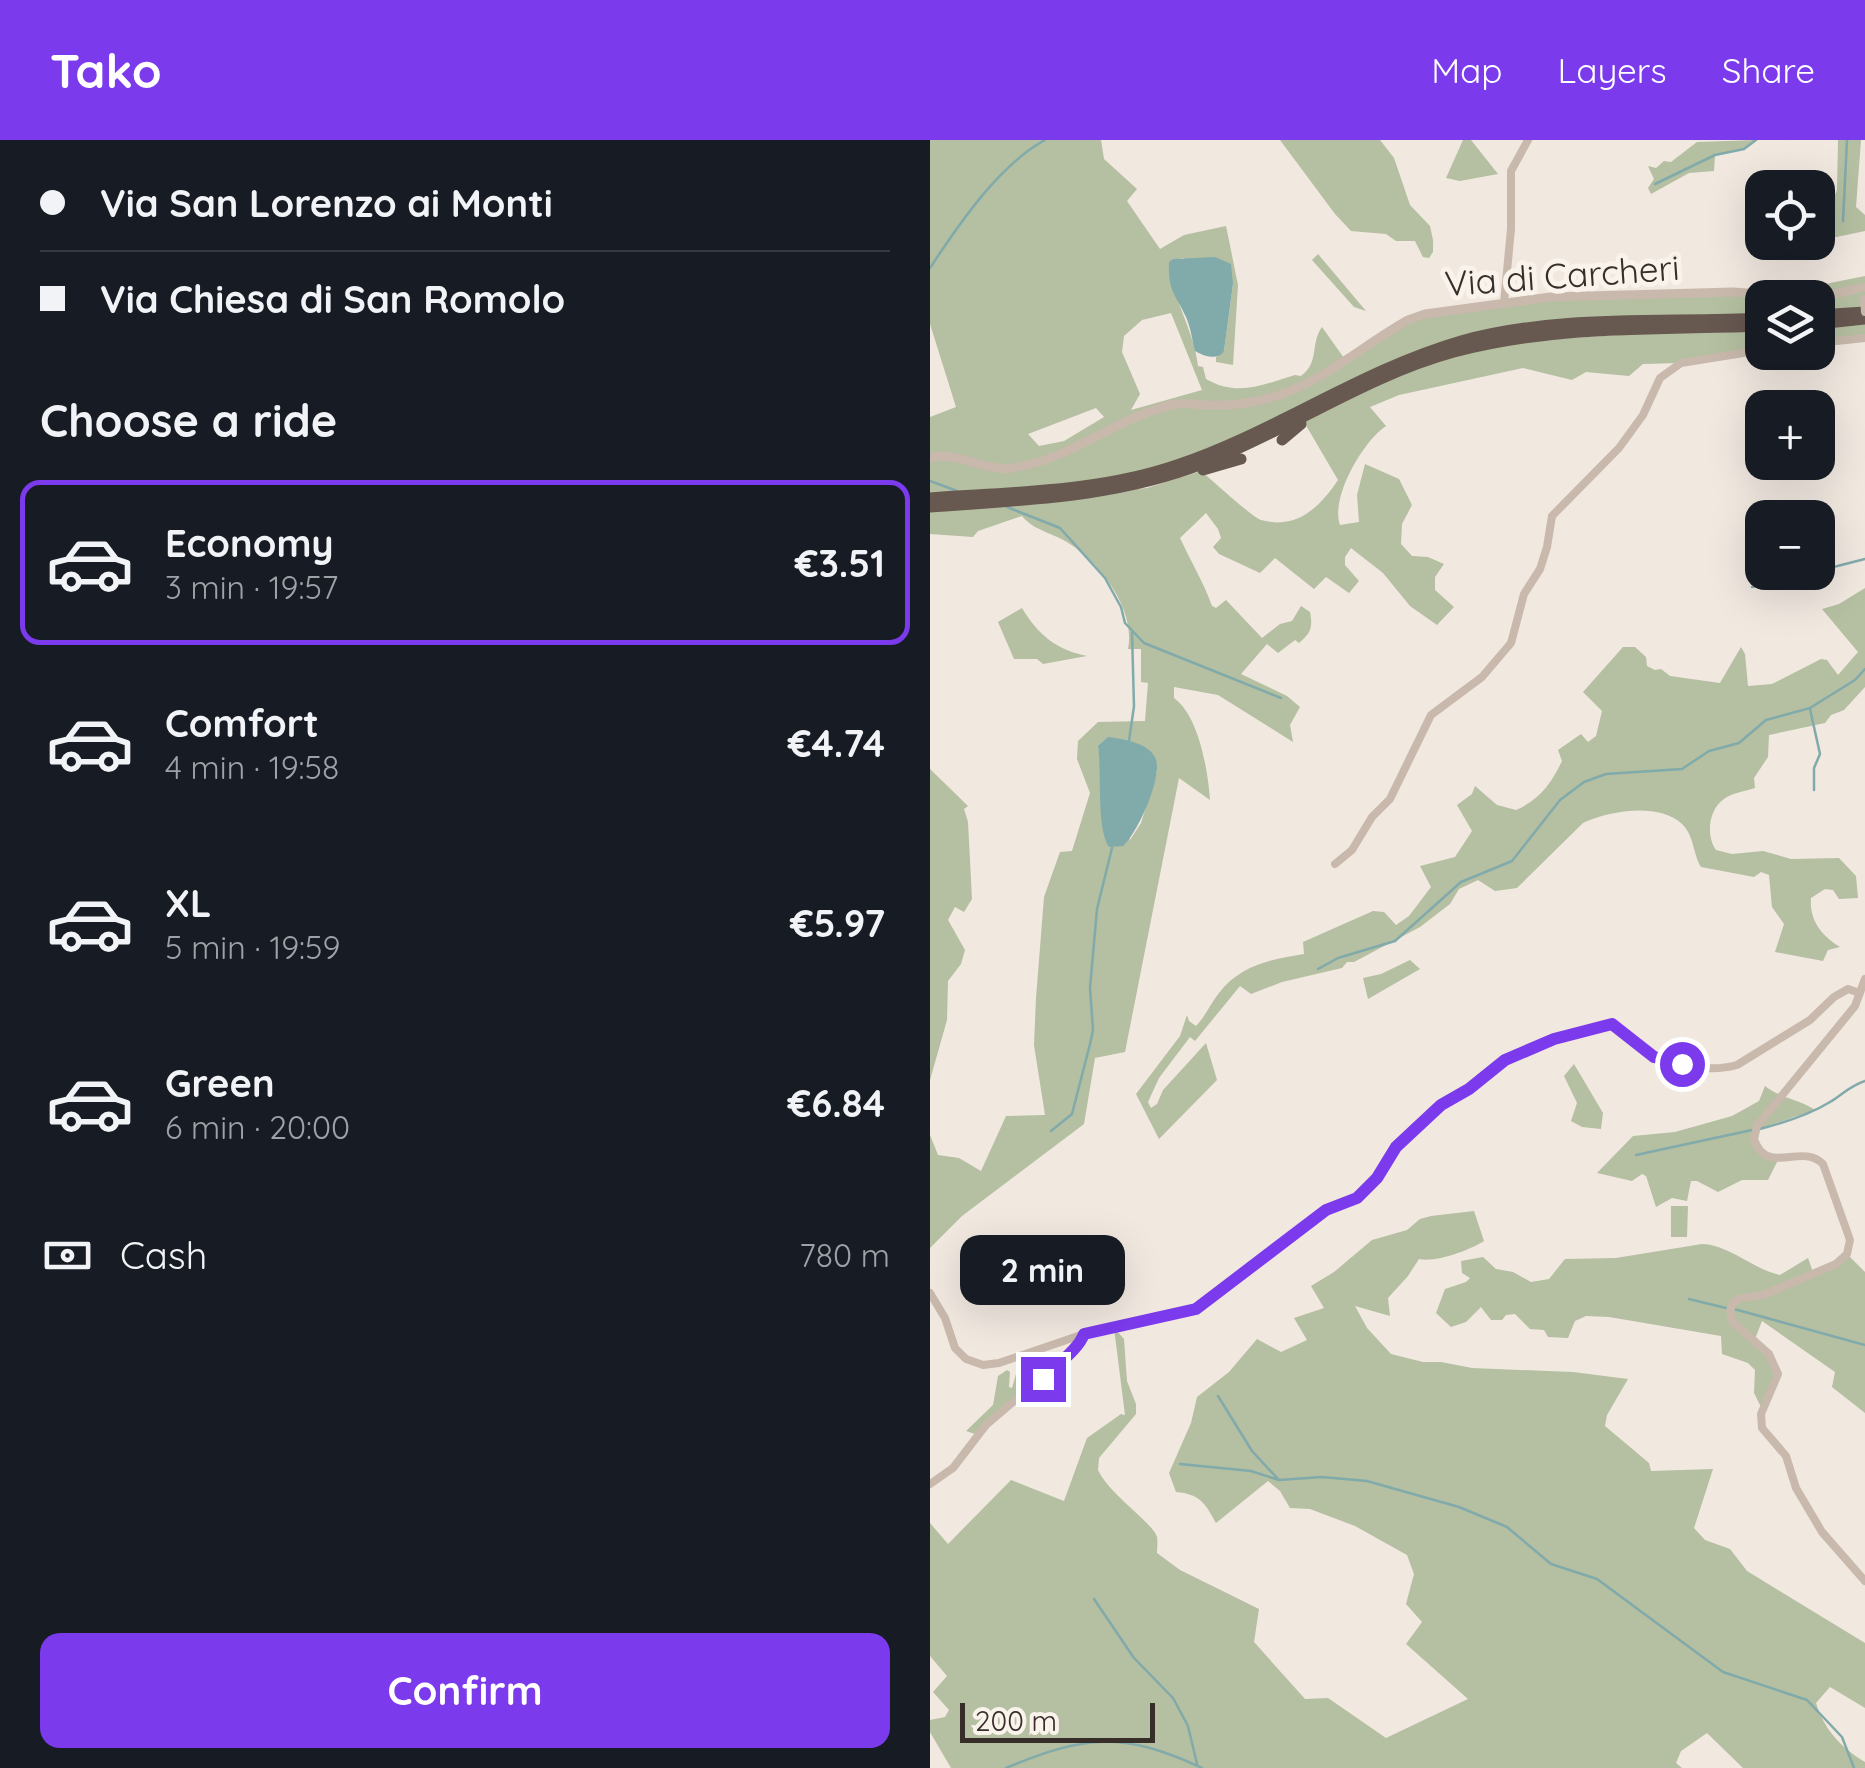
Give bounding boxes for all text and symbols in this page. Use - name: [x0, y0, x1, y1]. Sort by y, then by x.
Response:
- text: Tako: [50, 40, 162, 100]
- text: Map: [1431, 48, 1503, 92]
- text: Layers: [1558, 48, 1667, 92]
- text: Share: [1722, 48, 1815, 92]
- map controls: [1745, 170, 1835, 590]
- button: locate: [1745, 170, 1835, 260]
- text: Via San Lorenzo ai Monti: [100, 179, 553, 227]
- street label: Via di Carcheri: [1443, 245, 1681, 305]
- text: Via Chiesa di San Romolo: [100, 275, 565, 323]
- button: layers: [1745, 280, 1835, 370]
- button: +: [1745, 390, 1835, 480]
- text: Choose a ride: [40, 392, 337, 448]
- button: −: [1745, 500, 1835, 590]
- icon: car: [45, 518, 135, 608]
- text: Economy: [165, 519, 334, 567]
- text: €3.51: [795, 539, 885, 587]
- text: 3 min · 19:57: [165, 567, 338, 607]
- icon: car: [45, 698, 135, 788]
- text: Comfort: [165, 699, 319, 747]
- text: €4.74: [788, 719, 885, 767]
- text: 4 min · 19:58: [165, 747, 339, 787]
- icon: car: [45, 878, 135, 968]
- text: XL: [165, 879, 211, 927]
- text: €5.97: [790, 899, 885, 947]
- text: 5 min · 19:59: [165, 927, 340, 967]
- route start: [1660, 1042, 1705, 1087]
- icon: car: [45, 1058, 135, 1148]
- text: Green: [165, 1059, 275, 1107]
- text: €6.84: [788, 1079, 885, 1127]
- text: 6 min · 20:00: [165, 1107, 350, 1147]
- icon: cash: [40, 1228, 95, 1283]
- text: Cash: [120, 1231, 207, 1279]
- callout: 2 min: [961, 1234, 1126, 1304]
- text: 780 m: [799, 1235, 890, 1275]
- text: 2 min: [1001, 1250, 1084, 1290]
- route end: [1021, 1357, 1066, 1402]
- button: Confirm: [40, 1633, 890, 1748]
- scale bar: [960, 1698, 1155, 1742]
- text: 200 m: [975, 1703, 1057, 1738]

